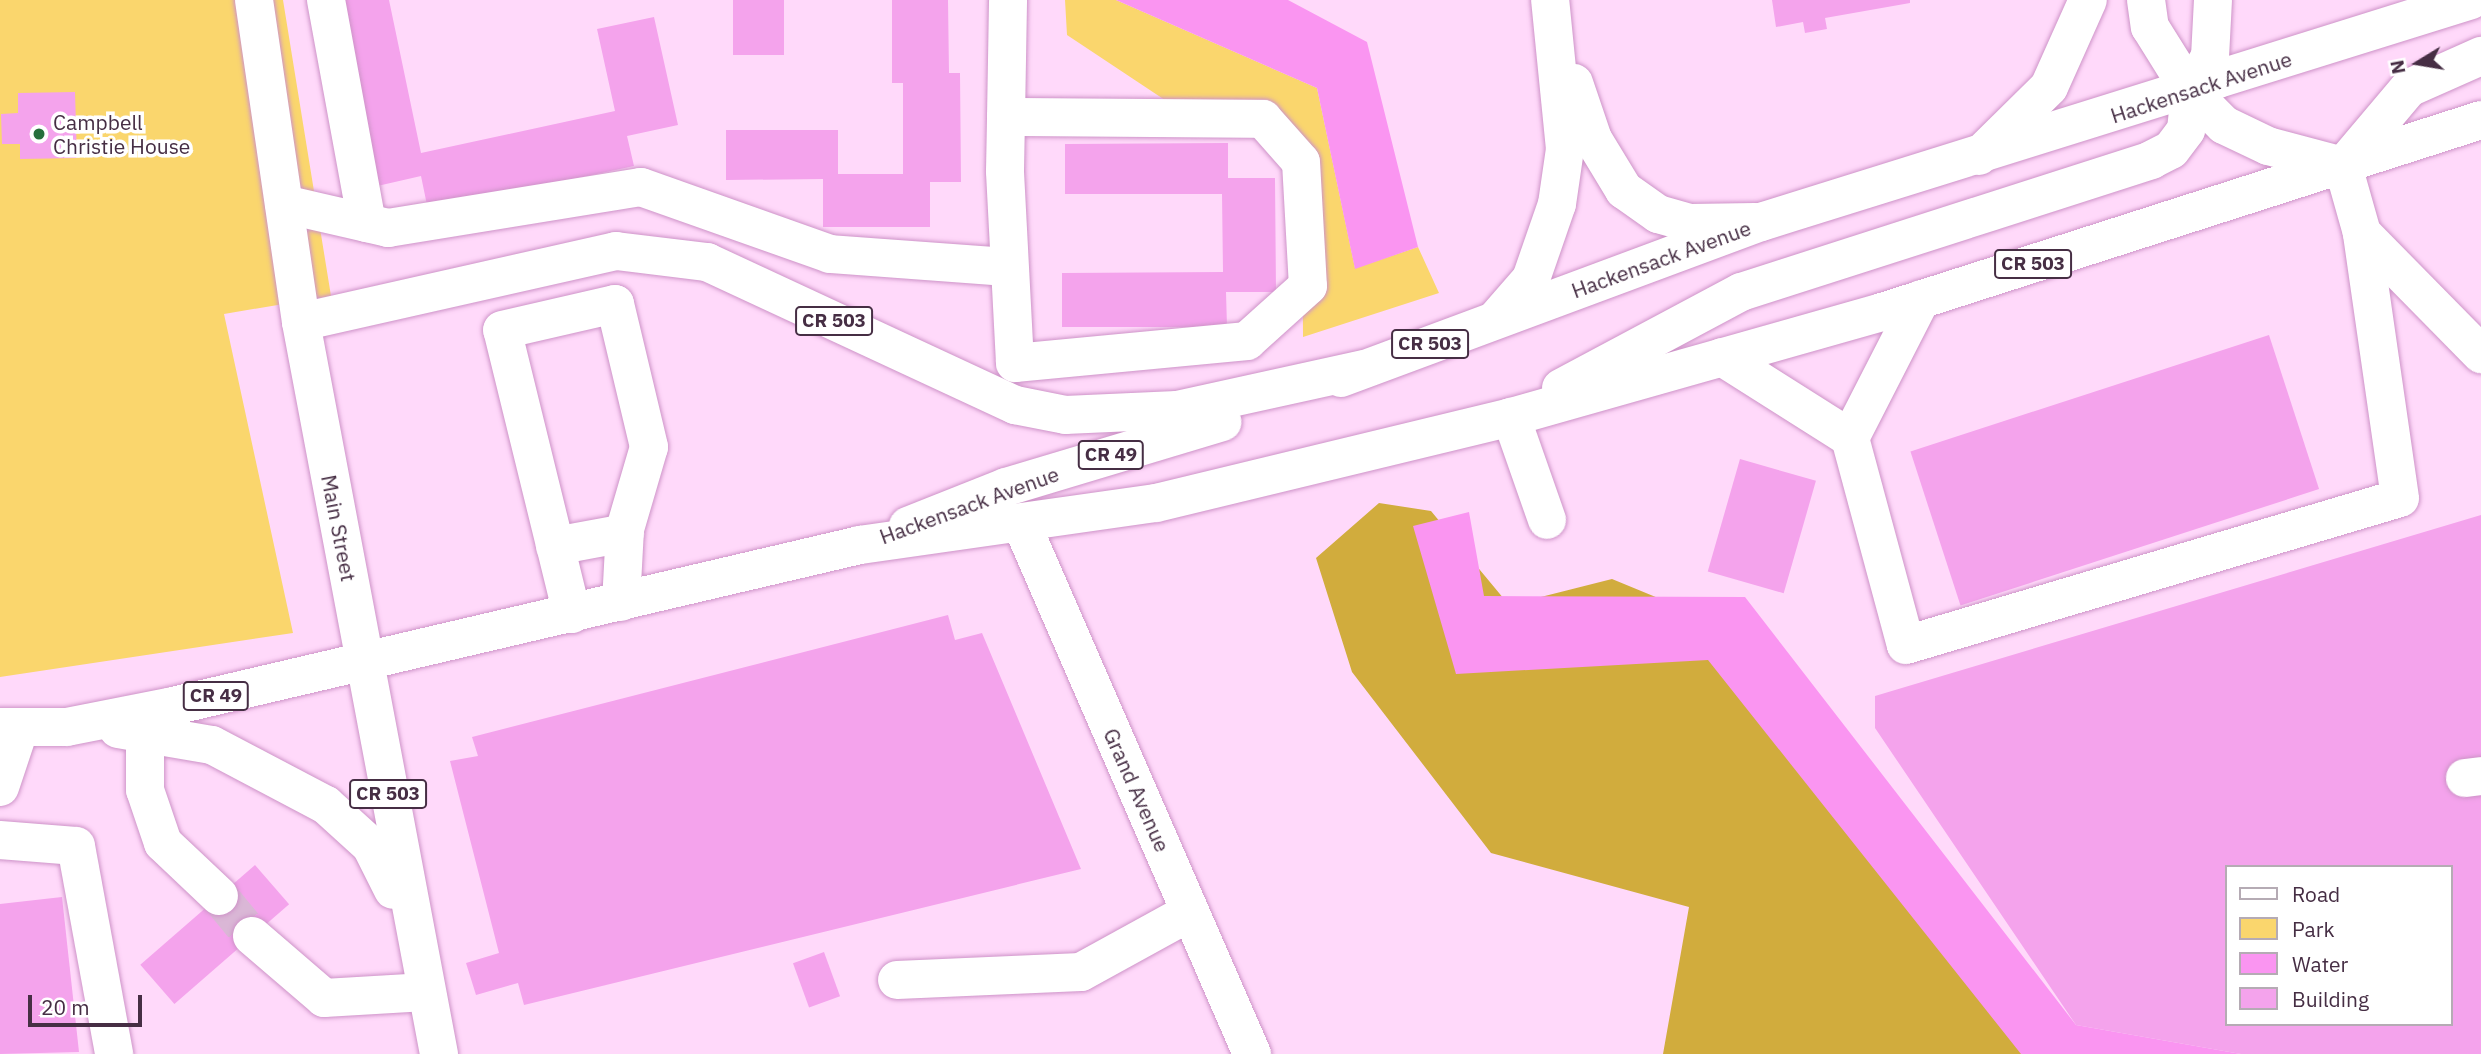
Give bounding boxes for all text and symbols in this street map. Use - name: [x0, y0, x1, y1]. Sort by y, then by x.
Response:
- north arrow: [2383, 28, 2453, 98]
- street label: Hackensack Avenue: [2107, 46, 2295, 128]
- text: N: [2384, 58, 2410, 76]
- place label: Campbell Christie House: [53, 109, 190, 159]
- marker: Campbell Christie House: [31, 126, 47, 142]
- street label: Hackensack Avenue: [1568, 215, 1754, 303]
- road number: CR 503: [1993, 248, 2073, 280]
- road number: CR 503: [794, 306, 874, 336]
- road number: CR 503: [1390, 328, 1470, 360]
- road number: CR 49: [1078, 440, 1144, 470]
- street label: Hackensack Avenue: [876, 461, 1062, 549]
- street label: Main Street: [316, 473, 362, 583]
- road number: CR 49: [183, 680, 249, 712]
- street label: Grand Avenue: [1099, 724, 1175, 856]
- road number: CR 503: [348, 778, 428, 810]
- legend: [2226, 865, 2453, 1026]
- text: Road: [2292, 880, 2340, 908]
- text: Park: [2292, 915, 2335, 943]
- text: Water: [2292, 950, 2348, 978]
- scale bar: [32, 981, 145, 1025]
- text: Building: [2292, 985, 2369, 1013]
- text: 20 m: [41, 993, 90, 1021]

